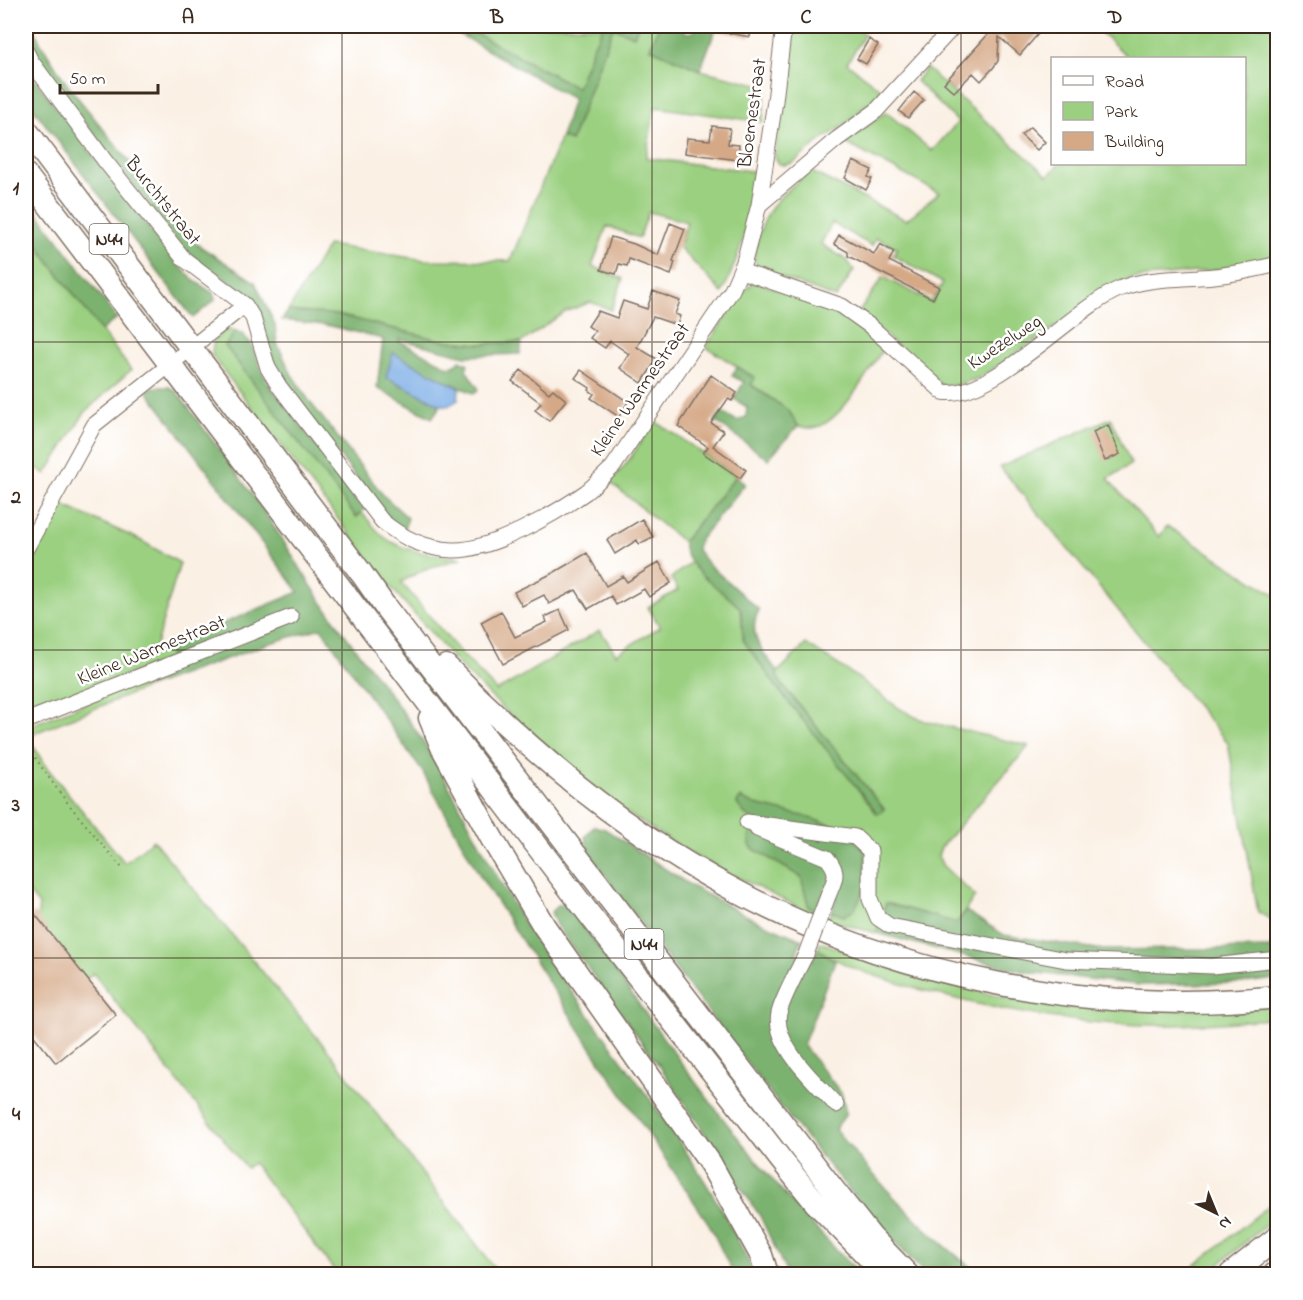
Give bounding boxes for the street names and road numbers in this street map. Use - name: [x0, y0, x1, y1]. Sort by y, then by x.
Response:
- street label: Bloemestraat: [731, 56, 776, 171]
- street label: Burchtstraat: [116, 150, 207, 253]
- road number: N44: [90, 224, 128, 254]
- street label: Kwezelweg: [962, 308, 1049, 379]
- street label: Kleine Warmestraat: [584, 317, 698, 463]
- street label: Kleine Warmestraat: [73, 608, 231, 694]
- road number: N44: [624, 929, 664, 959]

